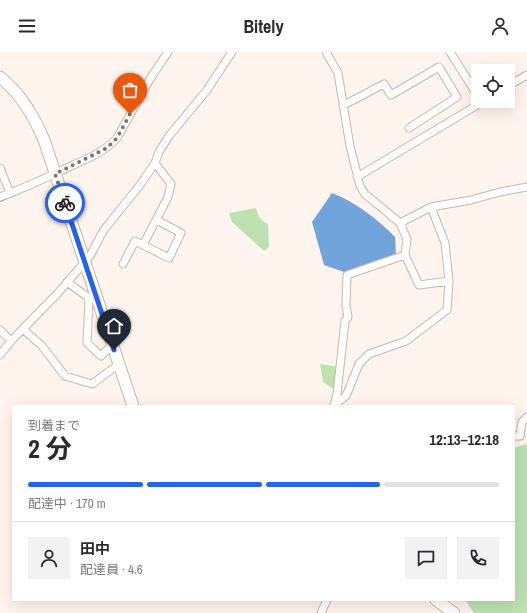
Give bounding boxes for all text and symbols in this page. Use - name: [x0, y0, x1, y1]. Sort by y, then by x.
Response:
- text: Bitely: [243, 14, 284, 39]
- icon: menu: [16, 15, 38, 37]
- icon: person: [489, 15, 511, 37]
- map controls: [471, 64, 515, 108]
- button: locate: [471, 64, 515, 108]
- pin: [113, 73, 147, 114]
- icon: bag: [119, 79, 141, 101]
- courier: [45, 183, 85, 223]
- icon: bike: [54, 192, 76, 214]
- pin: [97, 309, 131, 350]
- icon: home: [103, 315, 125, 337]
- text: 到着まで: [28, 417, 80, 434]
- text: 12:13–12:18: [429, 429, 499, 450]
- text: 2 分: [28, 431, 72, 466]
- text: 配達中 · 170 m: [28, 495, 106, 512]
- button: person: [28, 537, 70, 579]
- button: chat: [405, 537, 447, 579]
- button: phone: [457, 537, 499, 579]
- text: 田中: [80, 538, 110, 559]
- text: 配達員 · 4.6: [80, 561, 143, 578]

